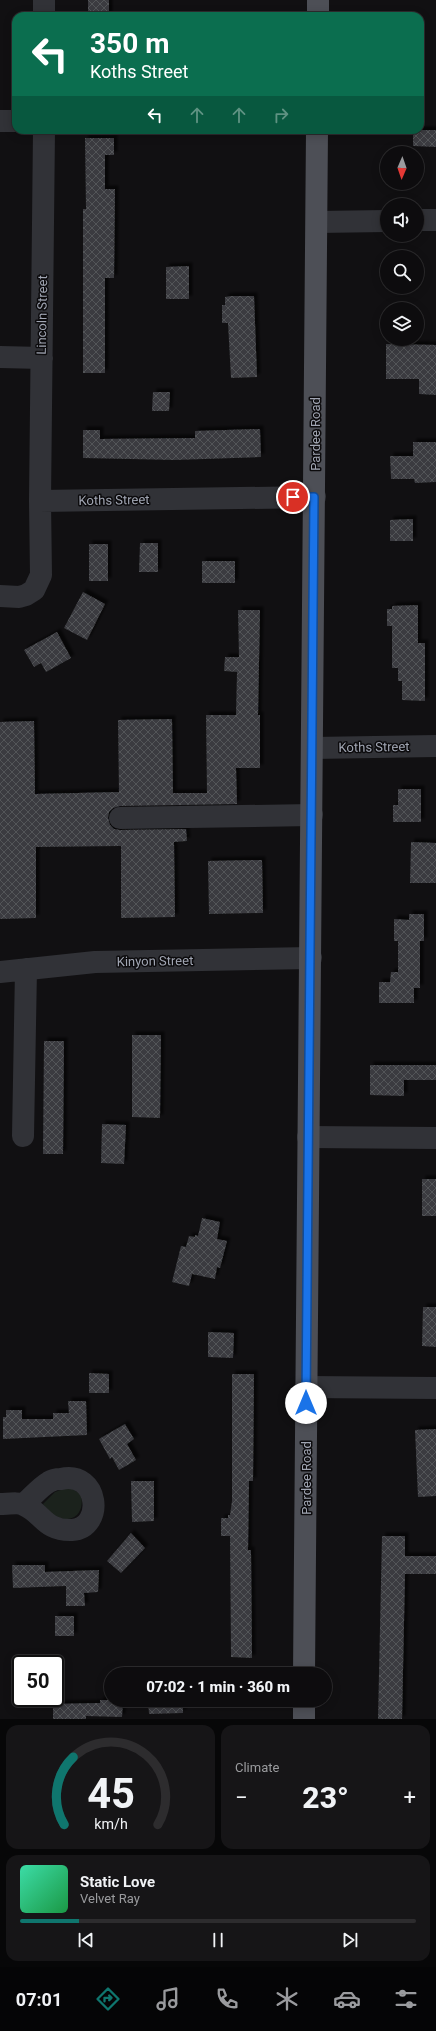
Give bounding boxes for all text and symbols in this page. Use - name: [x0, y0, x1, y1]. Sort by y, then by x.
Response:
- text: 350 m: [90, 27, 169, 60]
- icon: left: [24, 28, 76, 80]
- text: Koths Street: [90, 61, 188, 82]
- icon: left: [144, 104, 166, 126]
- icon: ahead: [186, 104, 208, 126]
- icon: ahead: [228, 104, 250, 126]
- icon: right: [270, 104, 292, 126]
- north arrow: [380, 146, 424, 190]
- map controls: [380, 146, 424, 346]
- button: sound: [380, 198, 424, 242]
- button: search: [380, 250, 424, 294]
- street label: Lincoln Street: [34, 275, 50, 355]
- button: layers: [380, 302, 424, 346]
- street label: Pardee Road: [308, 397, 323, 471]
- pin: [276, 480, 310, 514]
- icon: arrive: [282, 486, 304, 508]
- street label: Koths Street: [78, 492, 150, 508]
- street label: Koths Street: [338, 739, 410, 755]
- street label: Kinyon Street: [117, 953, 193, 969]
- position arrow: [285, 1382, 327, 1424]
- street label: Pardee Road: [299, 1441, 314, 1515]
- speed limit sign: 50: [12, 1655, 64, 1707]
- text: 07:02 · 1 min · 360 m: [146, 1678, 290, 1696]
- text: Climate: [235, 1760, 279, 1775]
- text: 45: [87, 1769, 134, 1818]
- text: 23°: [302, 1780, 349, 1815]
- text: −: [235, 1785, 248, 1810]
- text: +: [404, 1785, 416, 1810]
- text: km/h: [94, 1816, 127, 1832]
- text: Static Love: [80, 1873, 155, 1891]
- text: Velvet Ray: [80, 1891, 140, 1906]
- icon: previous: [75, 1929, 97, 1951]
- icon: pause: [207, 1929, 229, 1951]
- icon: next: [339, 1929, 361, 1951]
- icon: directions: [94, 1985, 122, 2013]
- icon: music: [154, 1985, 182, 2013]
- icon: phone: [213, 1985, 241, 2013]
- icon: climate: [273, 1985, 301, 2013]
- icon: car: [333, 1985, 361, 2013]
- icon: filters: [392, 1985, 420, 2013]
- text: 07:01: [16, 1989, 62, 2010]

